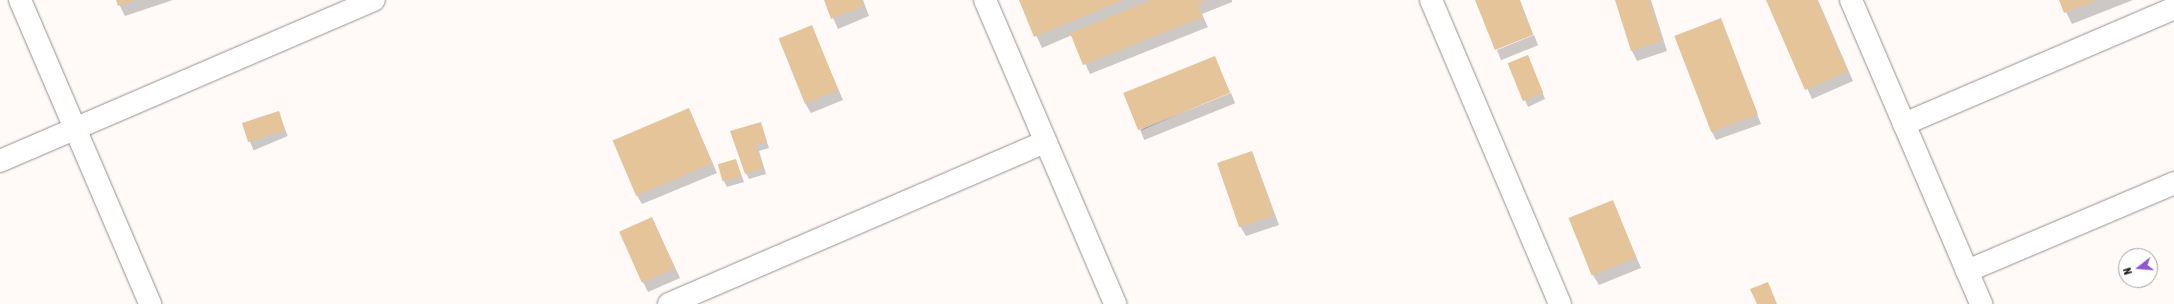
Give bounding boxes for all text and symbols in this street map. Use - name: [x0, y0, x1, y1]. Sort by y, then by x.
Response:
- north arrow: [2118, 248, 2158, 288]
- text: N: [2121, 266, 2134, 276]

